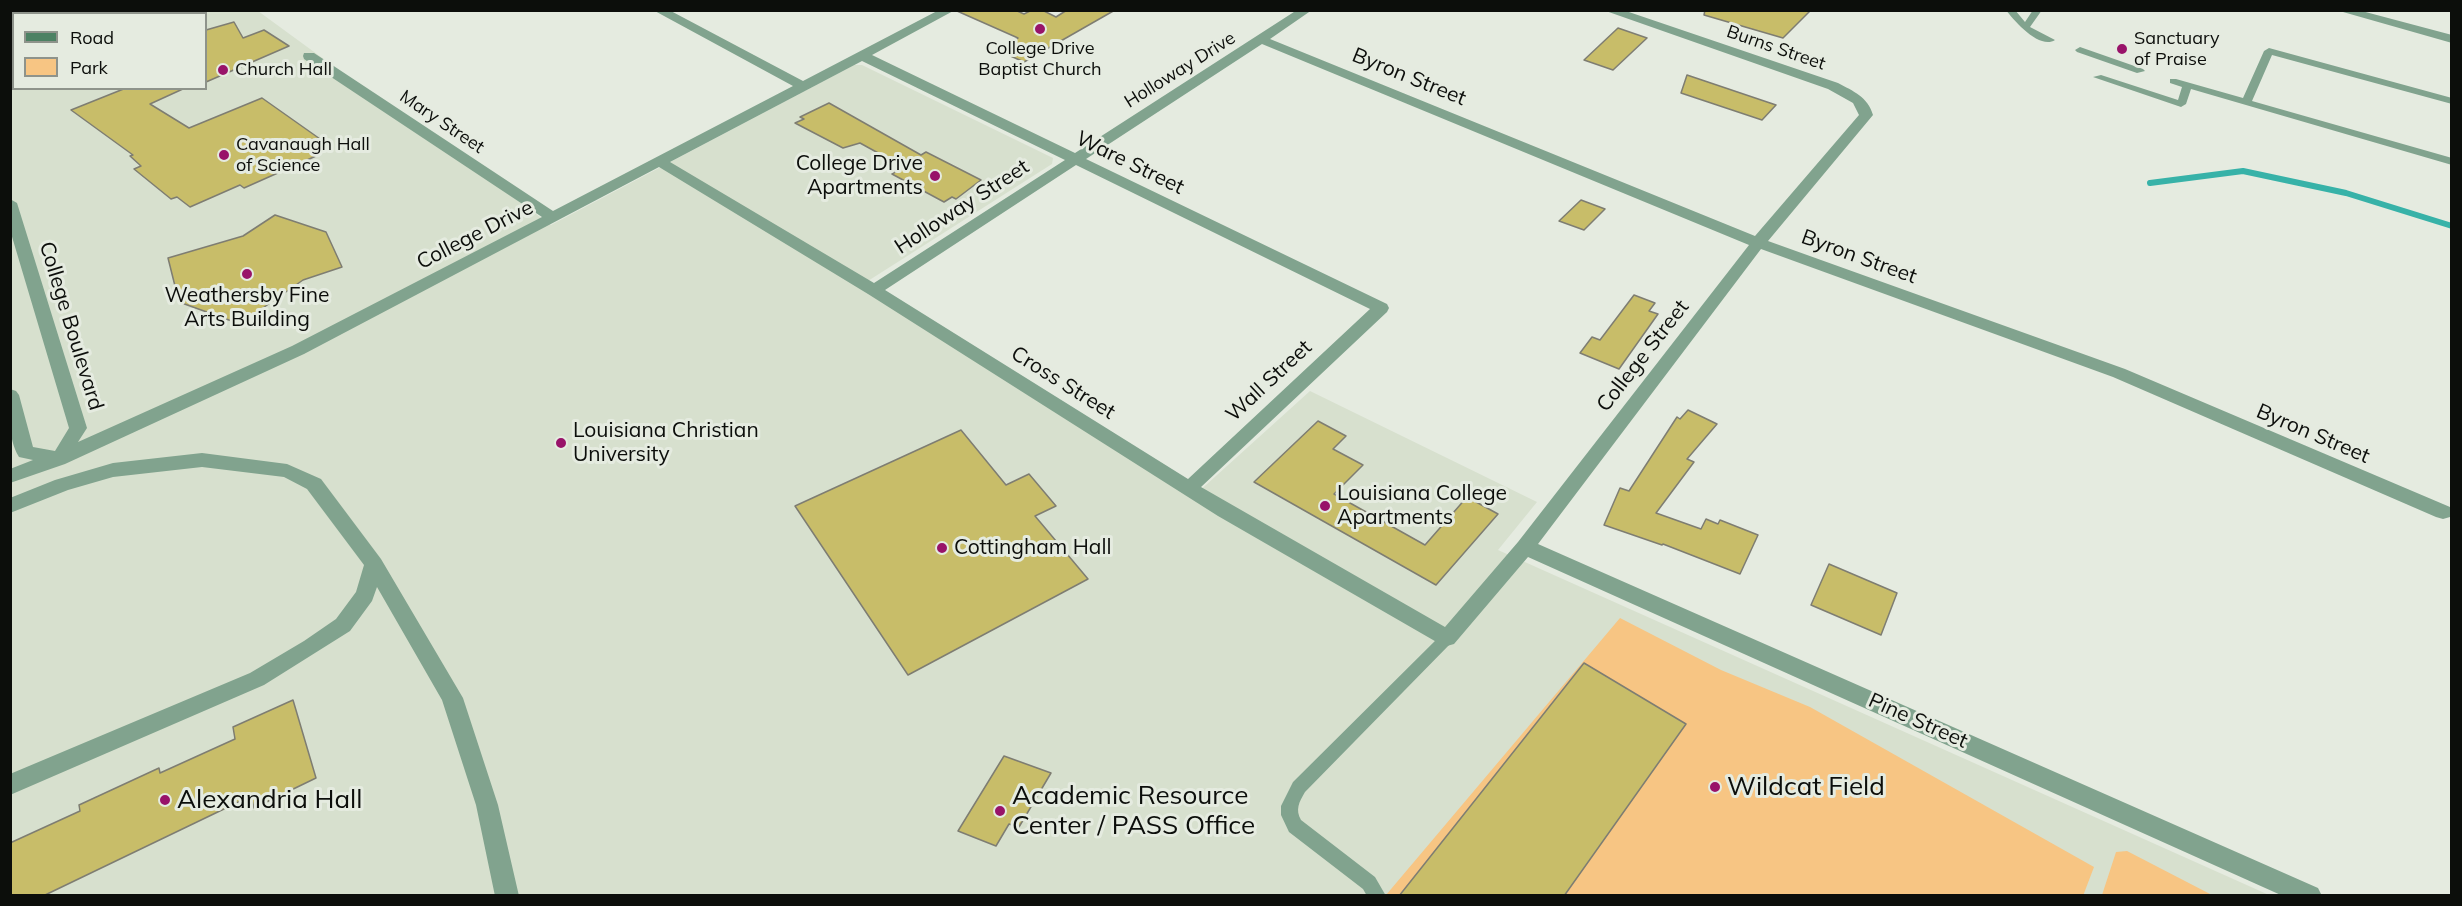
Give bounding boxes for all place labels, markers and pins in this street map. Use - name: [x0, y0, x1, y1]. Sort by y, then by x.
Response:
- marker: College Drive Baptist Church: [1033, 22, 1047, 36]
- place label: Sanctuary of Praise: [2134, 28, 2220, 70]
- place label: College Drive Baptist Church: [978, 38, 1102, 80]
- marker: Sanctuary of Praise: [2115, 42, 2129, 56]
- place label: Church Hall: [235, 59, 332, 81]
- marker: Church Hall: [216, 63, 230, 77]
- place label: Cavanaugh Hall of Science: [236, 134, 370, 176]
- marker: Cavanaugh Hall of Science: [217, 148, 231, 162]
- place label: College Drive Apartments: [796, 151, 923, 201]
- marker: College Drive Apartments: [928, 169, 942, 183]
- marker: Weathersby Fine Arts Building: [240, 267, 254, 281]
- place label: Weathersby Fine Arts Building: [165, 283, 329, 333]
- place label: Louisiana Christian University: [573, 418, 759, 468]
- marker: Louisiana Christian University: [554, 436, 568, 450]
- place label: Louisiana College Apartments: [1337, 481, 1507, 531]
- marker: Louisiana College Apartments: [1318, 499, 1332, 513]
- place label: Cottingham Hall: [954, 535, 1111, 561]
- marker: Cottingham Hall: [935, 541, 949, 555]
- place label: Wildcat Field: [1727, 771, 1885, 803]
- place label: Academic Resource Center / PASS Office: [1012, 780, 1255, 842]
- marker: Wildcat Field: [1708, 780, 1722, 794]
- place label: Alexandria Hall: [177, 784, 362, 816]
- marker: Alexandria Hall: [158, 793, 172, 807]
- marker: Academic Resource Center / PASS Office: [993, 804, 1007, 818]

